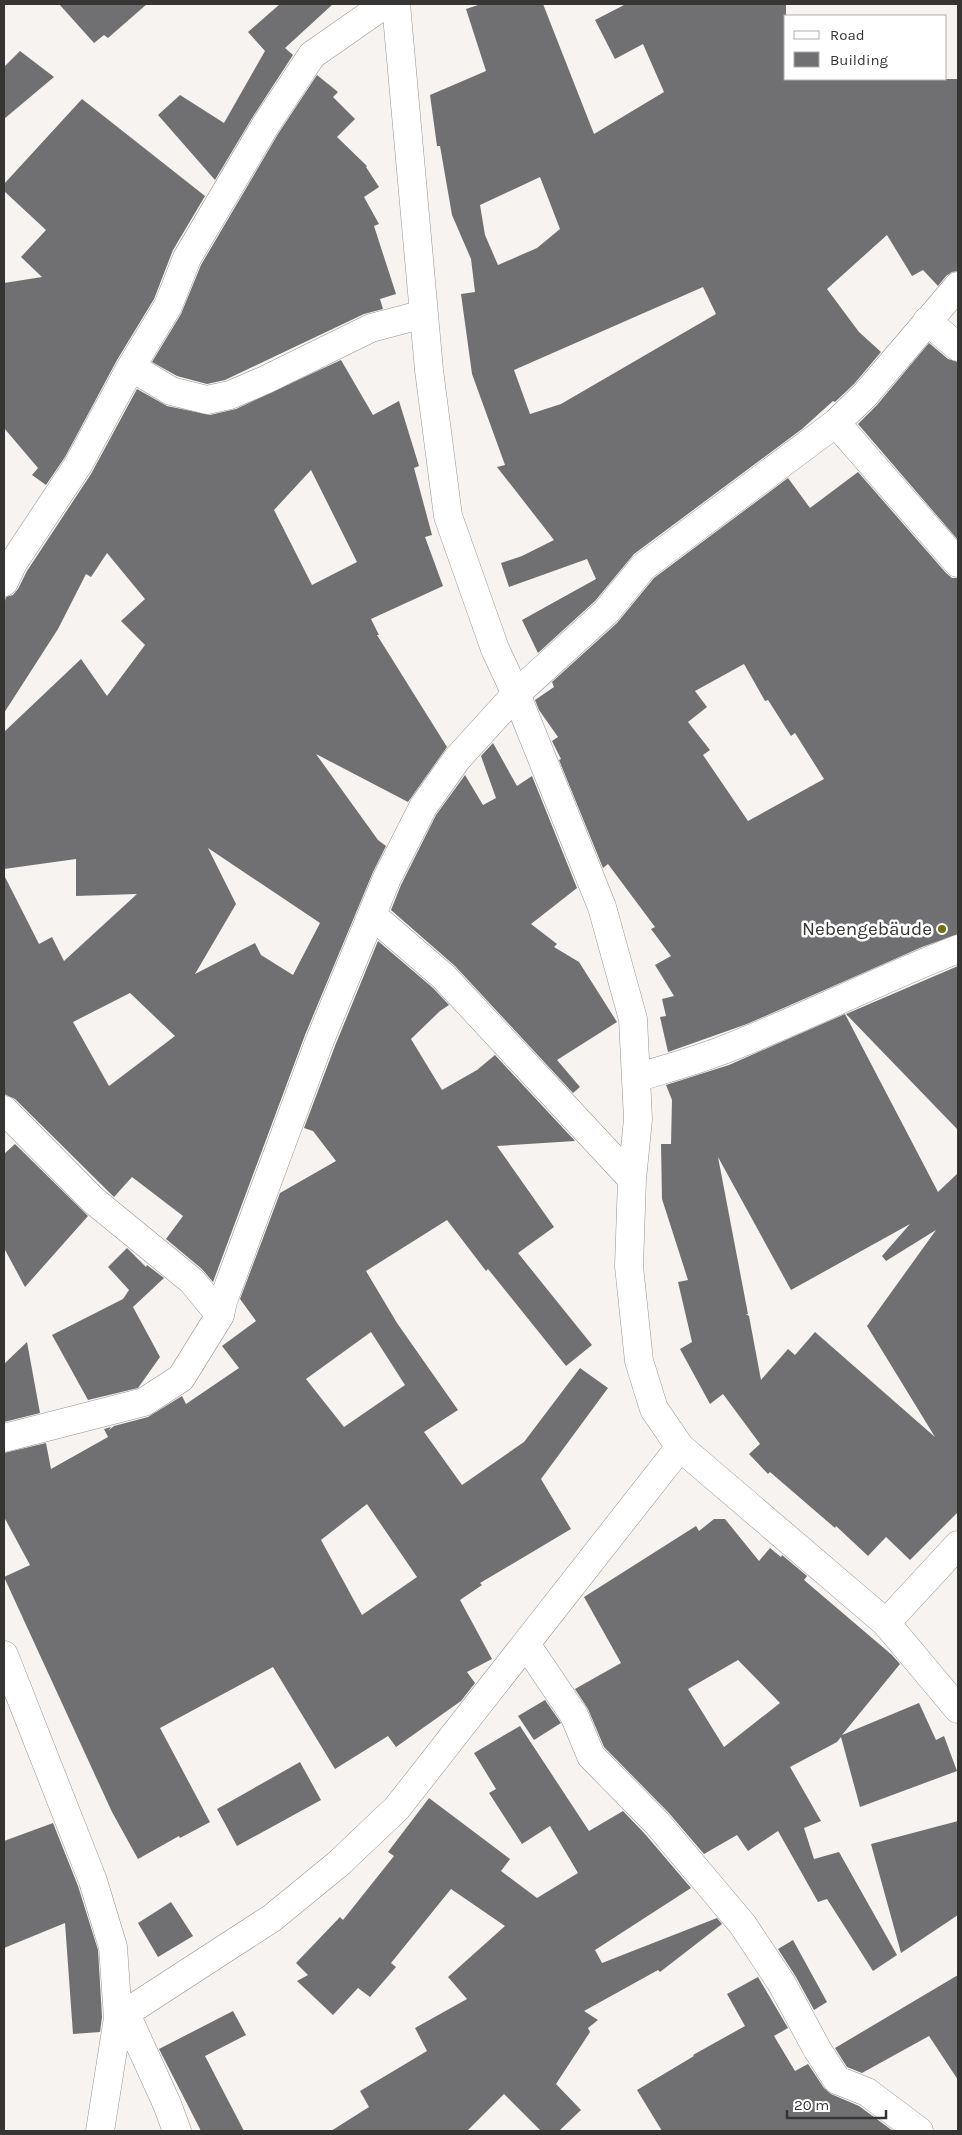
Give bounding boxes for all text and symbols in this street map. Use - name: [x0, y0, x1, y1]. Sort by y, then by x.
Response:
- legend: [784, 15, 947, 80]
- text: Road: [830, 26, 865, 44]
- text: Building: [830, 51, 888, 69]
- place label: Nebengebäude: [802, 918, 932, 940]
- marker: Nebengebäude: [936, 923, 948, 935]
- scale bar: [787, 2088, 886, 2120]
- text: 20 m: [794, 2096, 829, 2114]

